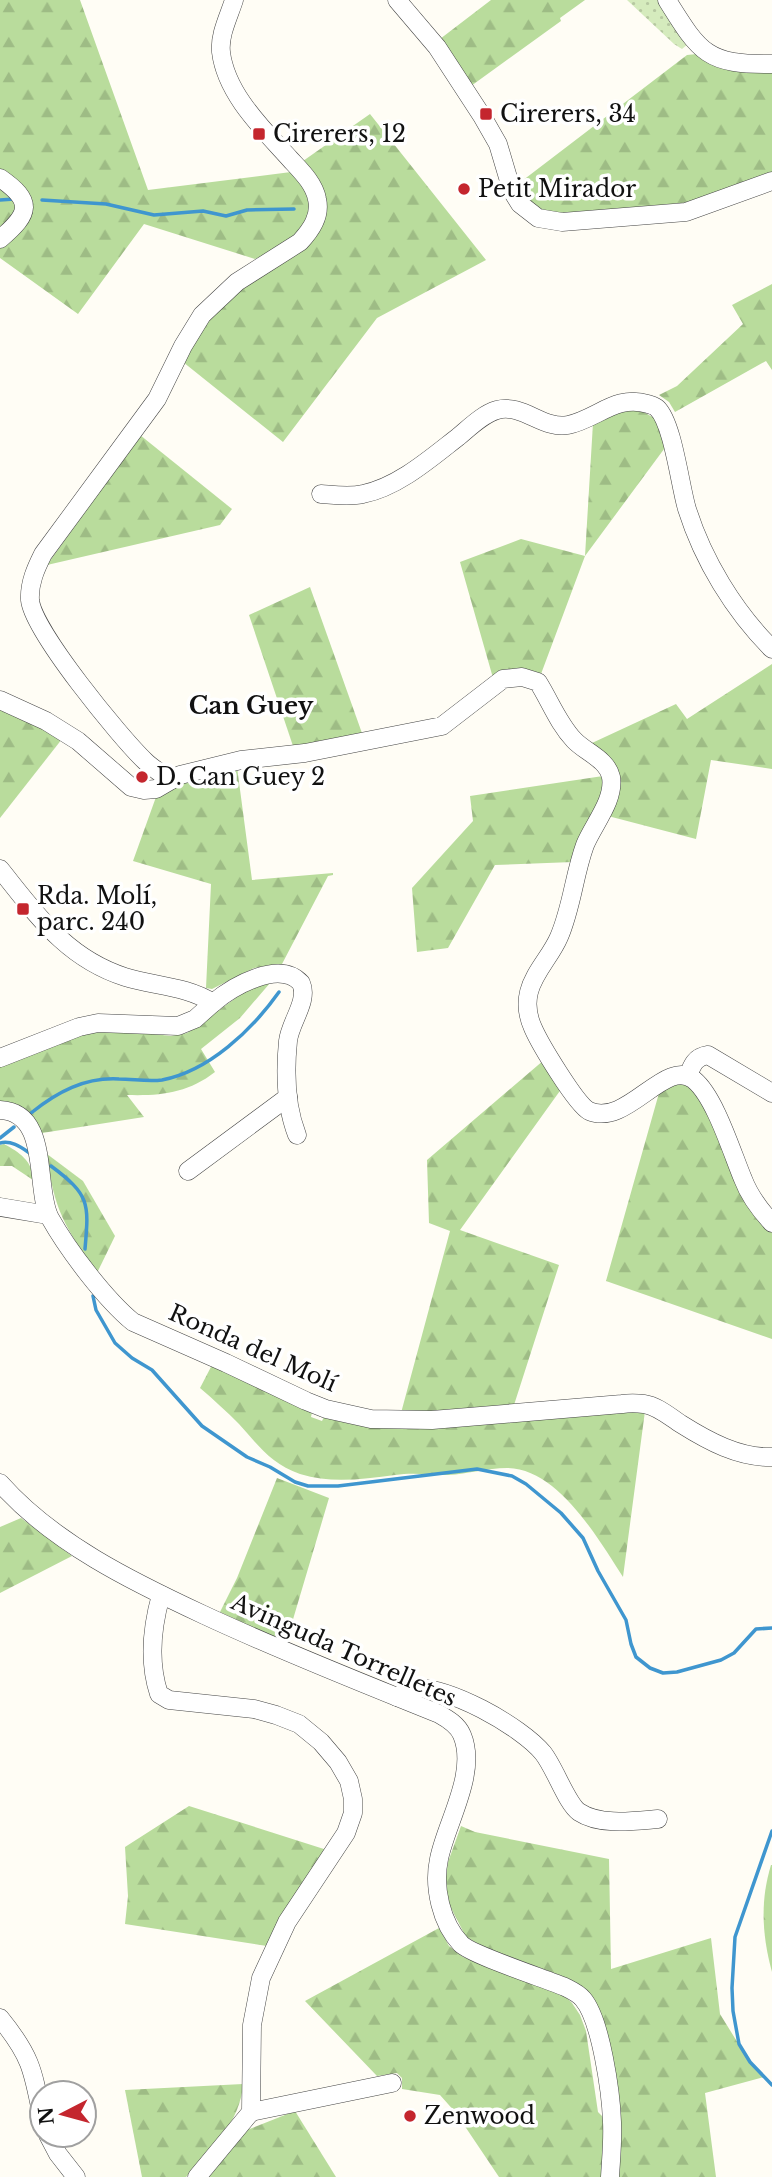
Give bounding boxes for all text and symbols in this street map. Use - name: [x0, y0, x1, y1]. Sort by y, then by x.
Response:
- place label: Cirerers, 34: [500, 100, 636, 128]
- marker: Cirerers, 34: [478, 106, 494, 122]
- place label: Cirerers, 12: [273, 120, 406, 148]
- marker: Cirerers, 12: [251, 126, 267, 142]
- place label: Petit Mirador: [478, 175, 636, 203]
- marker: Petit Mirador: [456, 181, 472, 197]
- district label: Can Guey: [189, 691, 314, 720]
- place label: D. Can Guey 2: [156, 763, 325, 791]
- marker: D. Can Guey 2: [134, 769, 150, 785]
- place label: Rda. Molí, parc. 240: [37, 882, 157, 936]
- marker: Rda. Molí, parc. 240: [15, 901, 31, 917]
- street label: Ronda del Molí: [165, 1298, 342, 1398]
- street label: Avinguda Torrelletes: [226, 1587, 461, 1712]
- north arrow: [28, 2079, 98, 2149]
- place label: Zenwood: [424, 2102, 535, 2130]
- text: N: [34, 2106, 59, 2126]
- marker: Zenwood: [402, 2108, 418, 2124]

